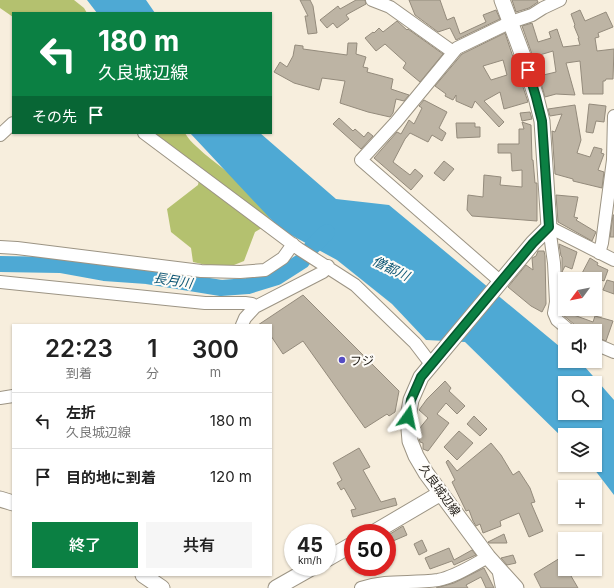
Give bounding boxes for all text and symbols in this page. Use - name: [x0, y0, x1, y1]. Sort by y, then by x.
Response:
- text: 180 m: [98, 24, 179, 58]
- icon: left: [32, 28, 84, 80]
- pin: [511, 53, 545, 87]
- icon: arrive: [517, 59, 539, 81]
- text: 久良城辺線: [98, 62, 188, 83]
- icon: arrive: [85, 104, 107, 126]
- text: その先: [32, 107, 77, 126]
- water label: 僧都川: [370, 252, 414, 285]
- water label: 長月川: [152, 269, 195, 291]
- north arrow: [558, 272, 602, 316]
- map controls: [558, 272, 602, 576]
- button: sound: [558, 324, 602, 368]
- text: 22:23: [45, 334, 113, 363]
- text: 1: [147, 334, 157, 363]
- text: 300: [192, 335, 239, 364]
- place label: フジ: [350, 353, 374, 368]
- marker: フジ: [337, 355, 347, 365]
- text: m: [210, 364, 221, 380]
- text: 到着: [66, 365, 92, 381]
- text: 分: [146, 365, 159, 381]
- button: search: [558, 376, 602, 420]
- position arrow: [387, 396, 429, 438]
- text: 左折: [66, 403, 96, 422]
- icon: left: [32, 410, 54, 432]
- text: 180 m: [210, 411, 252, 430]
- text: 久良城辺線: [66, 424, 131, 440]
- button: layers: [558, 428, 602, 472]
- street label: 久良城辺線: [416, 461, 464, 519]
- icon: arrive: [32, 466, 54, 488]
- text: 120 m: [210, 467, 252, 486]
- text: 目的地に到着: [66, 468, 156, 487]
- button: +: [558, 480, 602, 524]
- button: 終了: [32, 522, 138, 568]
- button: 共有: [146, 522, 252, 568]
- speed limit sign: 50: [344, 524, 396, 576]
- button: −: [558, 532, 602, 576]
- text: 45: [297, 533, 323, 557]
- text: km/h: [298, 554, 322, 566]

